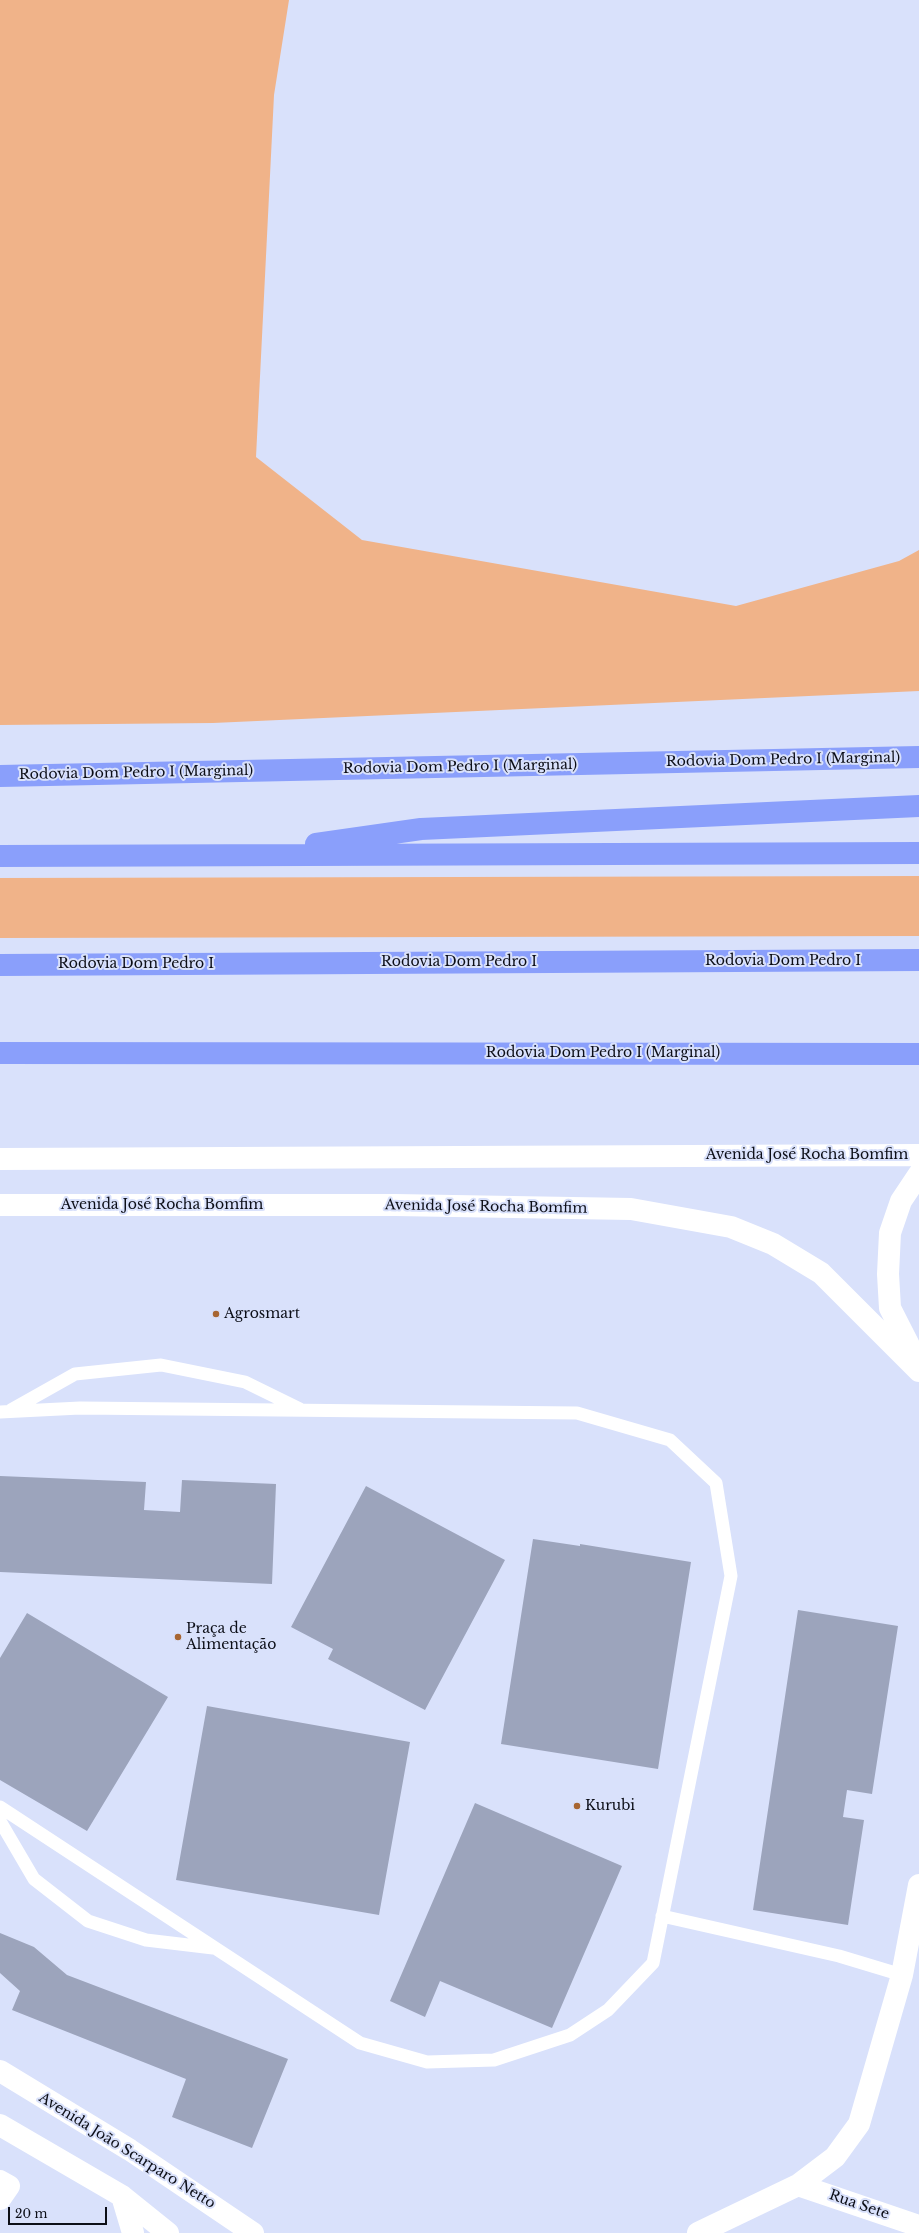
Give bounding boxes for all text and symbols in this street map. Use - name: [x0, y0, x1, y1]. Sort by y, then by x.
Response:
- street label: Rodovia Dom Pedro I (Marginal): [666, 750, 900, 770]
- street label: Rodovia Dom Pedro I (Marginal): [343, 757, 577, 777]
- street label: Rodovia Dom Pedro I (Marginal): [19, 763, 253, 783]
- street label: Rodovia Dom Pedro I: [705, 953, 861, 969]
- street label: Rodovia Dom Pedro I: [381, 954, 537, 970]
- street label: Rodovia Dom Pedro I: [58, 956, 214, 972]
- street label: Rodovia Dom Pedro I (Marginal): [486, 1045, 720, 1061]
- street label: Avenida José Rocha Bomfim: [706, 1147, 908, 1163]
- street label: Avenida José Rocha Bomfim: [61, 1197, 263, 1213]
- street label: Avenida José Rocha Bomfim: [385, 1197, 587, 1217]
- place label: Agrosmart: [224, 1306, 300, 1322]
- marker: Agrosmart: [211, 1309, 221, 1319]
- place label: Praça de Alimentação: [186, 1621, 276, 1654]
- marker: Praça de Alimentação: [173, 1632, 183, 1642]
- place label: Kurubi: [585, 1798, 635, 1814]
- marker: Kurubi: [572, 1801, 582, 1811]
- street label: Avenida João Scarparo Netto: [36, 2090, 218, 2212]
- street label: Rua Sete: [827, 2187, 891, 2223]
- scale bar: [10, 2199, 109, 2225]
- text: 20 m: [15, 2206, 47, 2221]

